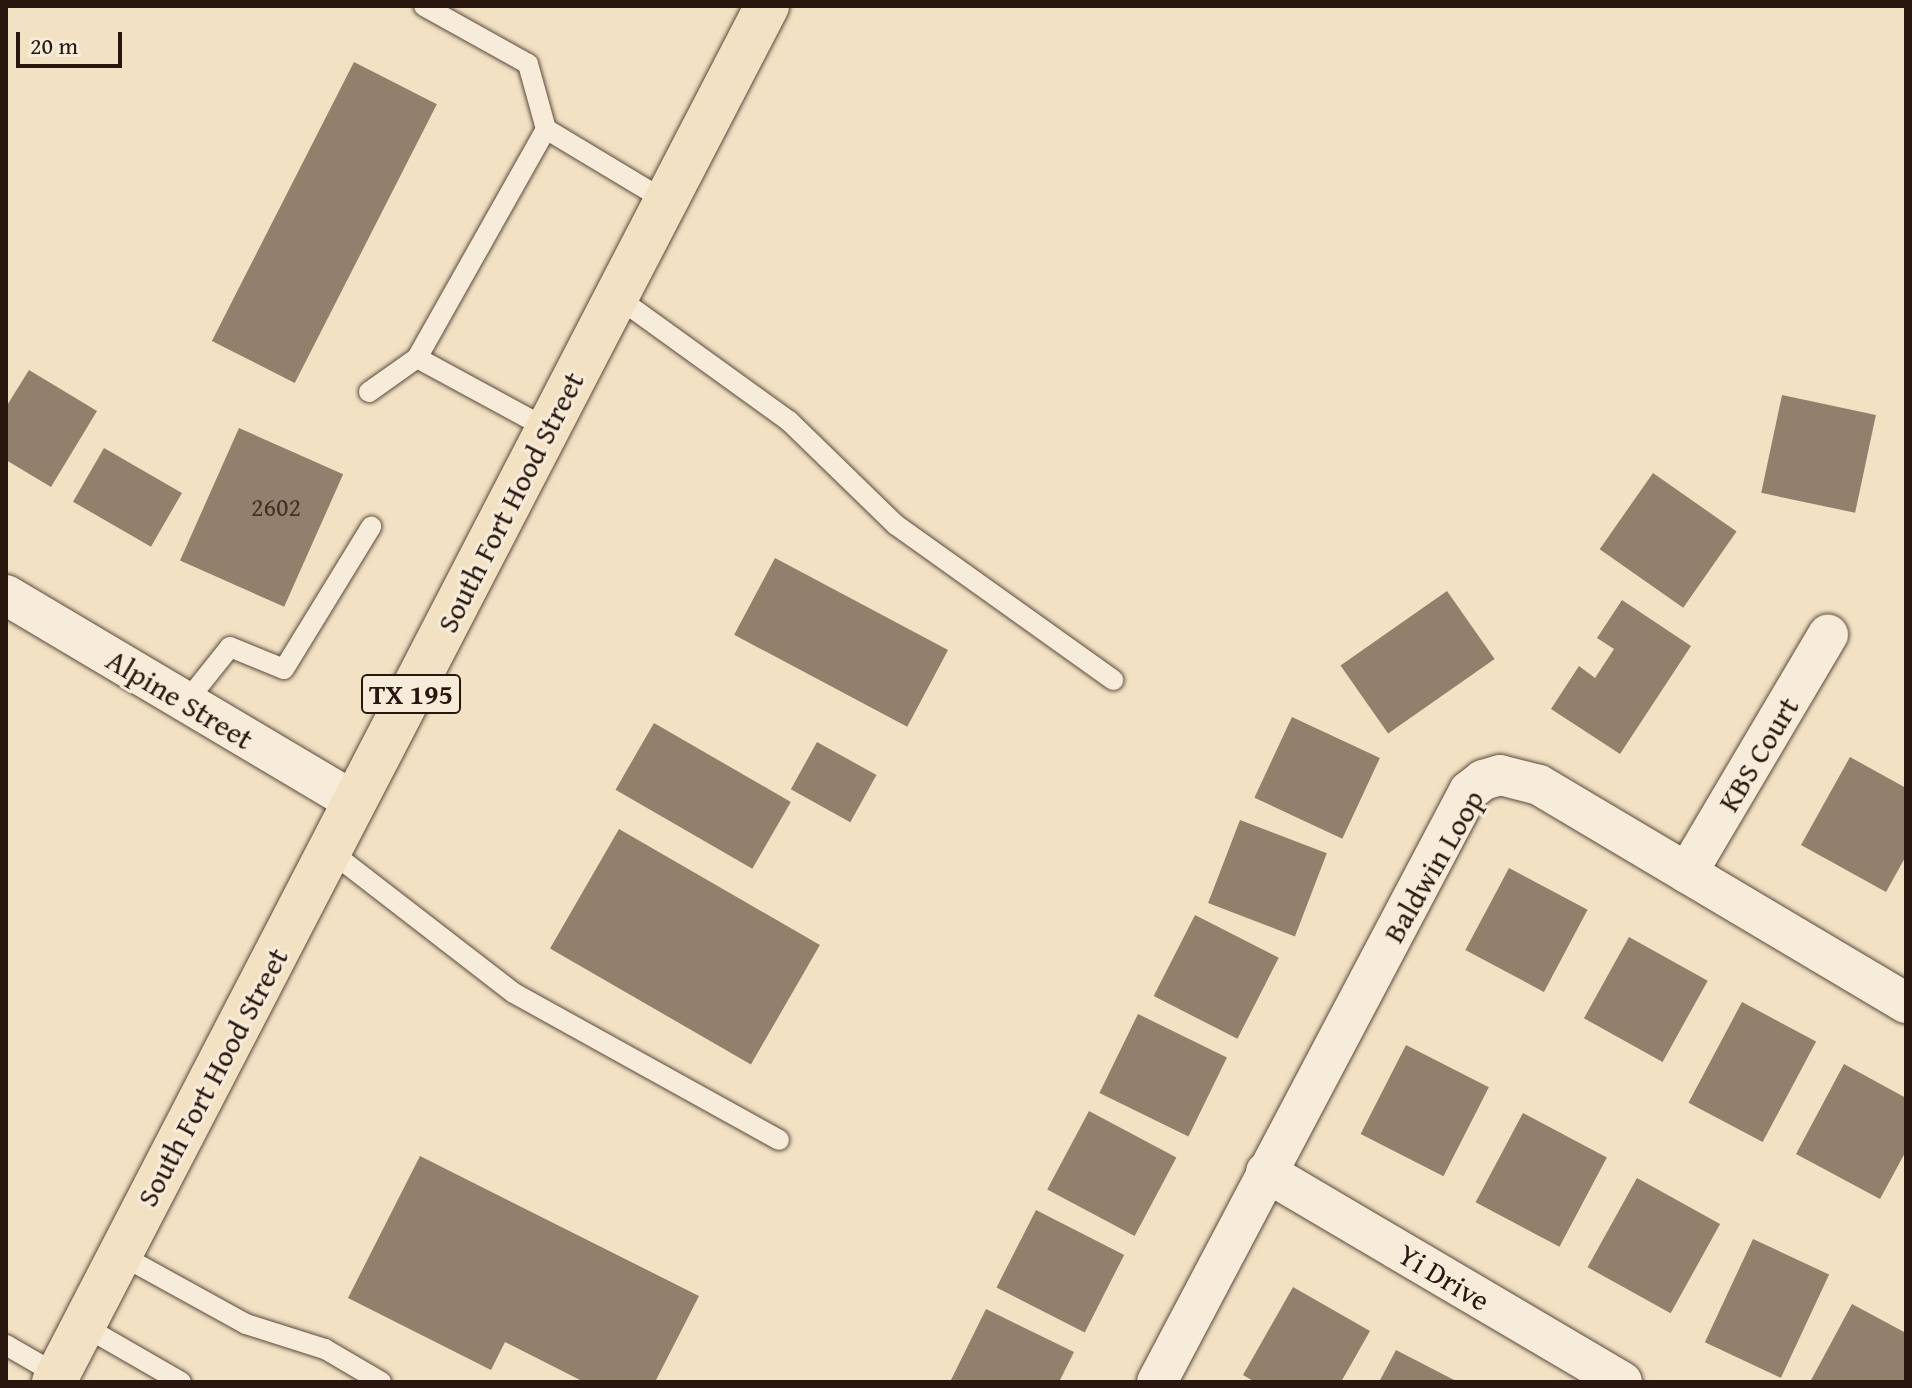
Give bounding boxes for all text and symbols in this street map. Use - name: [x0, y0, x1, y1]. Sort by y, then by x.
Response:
- scale bar: [20, 16, 126, 66]
- text: 20 m: [30, 28, 78, 63]
- street label: South Fort Hood Street: [429, 366, 591, 638]
- house number: 2602: [251, 491, 301, 523]
- street label: Alpine Street: [100, 641, 260, 757]
- road number: TX 195: [361, 670, 461, 718]
- street label: KBS Court: [1710, 690, 1806, 818]
- street label: Baldwin Loop: [1375, 783, 1491, 949]
- street label: South Fort Hood Street: [129, 942, 295, 1212]
- street label: Yi Drive: [1392, 1236, 1496, 1318]

